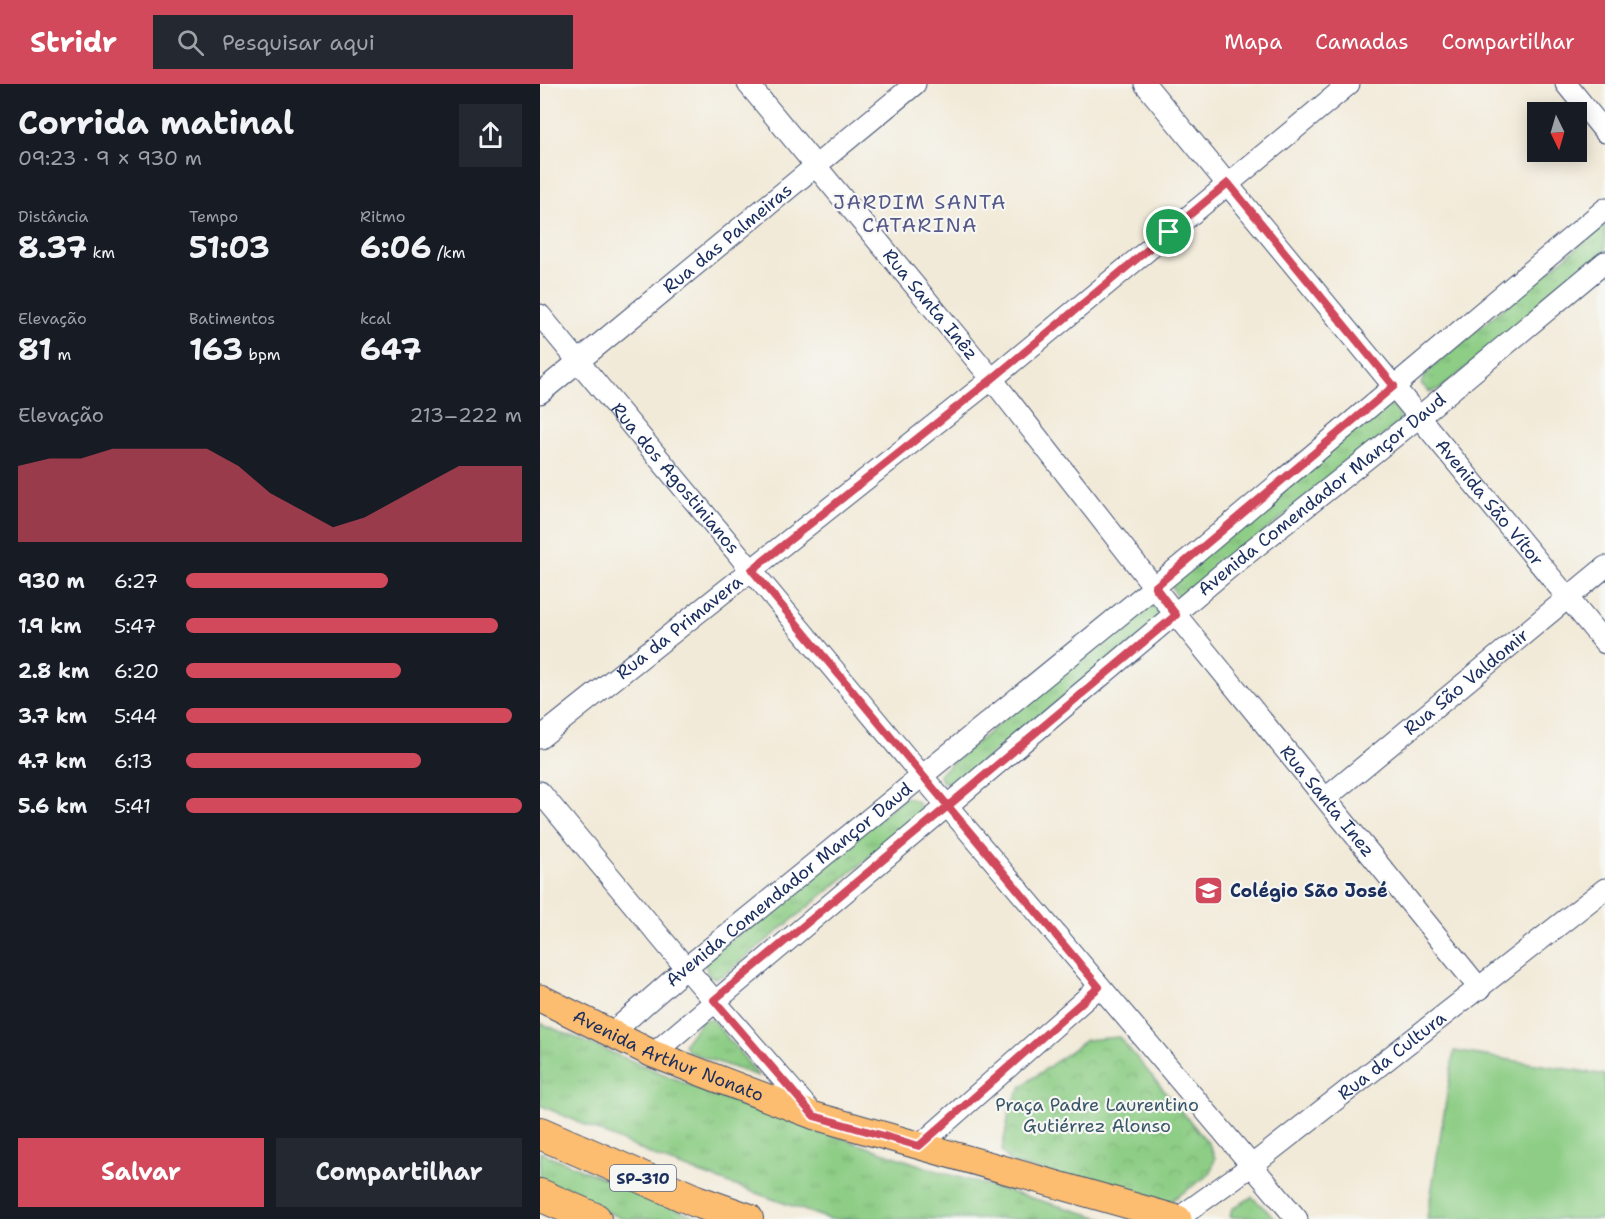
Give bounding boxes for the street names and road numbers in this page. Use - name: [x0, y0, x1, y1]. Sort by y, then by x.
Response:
- street label: Rua das Palmeiras: [658, 178, 797, 299]
- street label: Rua Santa Inêz: [877, 244, 983, 365]
- street label: Avenida Comendador Mançor Daud: [1193, 388, 1451, 601]
- street label: Rua dos Agostinianos: [606, 398, 745, 559]
- street label: Avenida São Vítor: [1430, 434, 1549, 571]
- street label: Rua da Primavera: [611, 570, 748, 685]
- street label: Rua São Valdomir: [1399, 623, 1534, 741]
- street label: Rua Santa Inez: [1275, 740, 1380, 862]
- street label: Avenida Comendador Mançor Daud: [661, 777, 917, 992]
- street label: Avenida Arthur Nonato: [569, 1004, 767, 1107]
- street label: Rua da Cultura: [1333, 1006, 1451, 1106]
- road number: SP-310: [610, 1165, 676, 1191]

